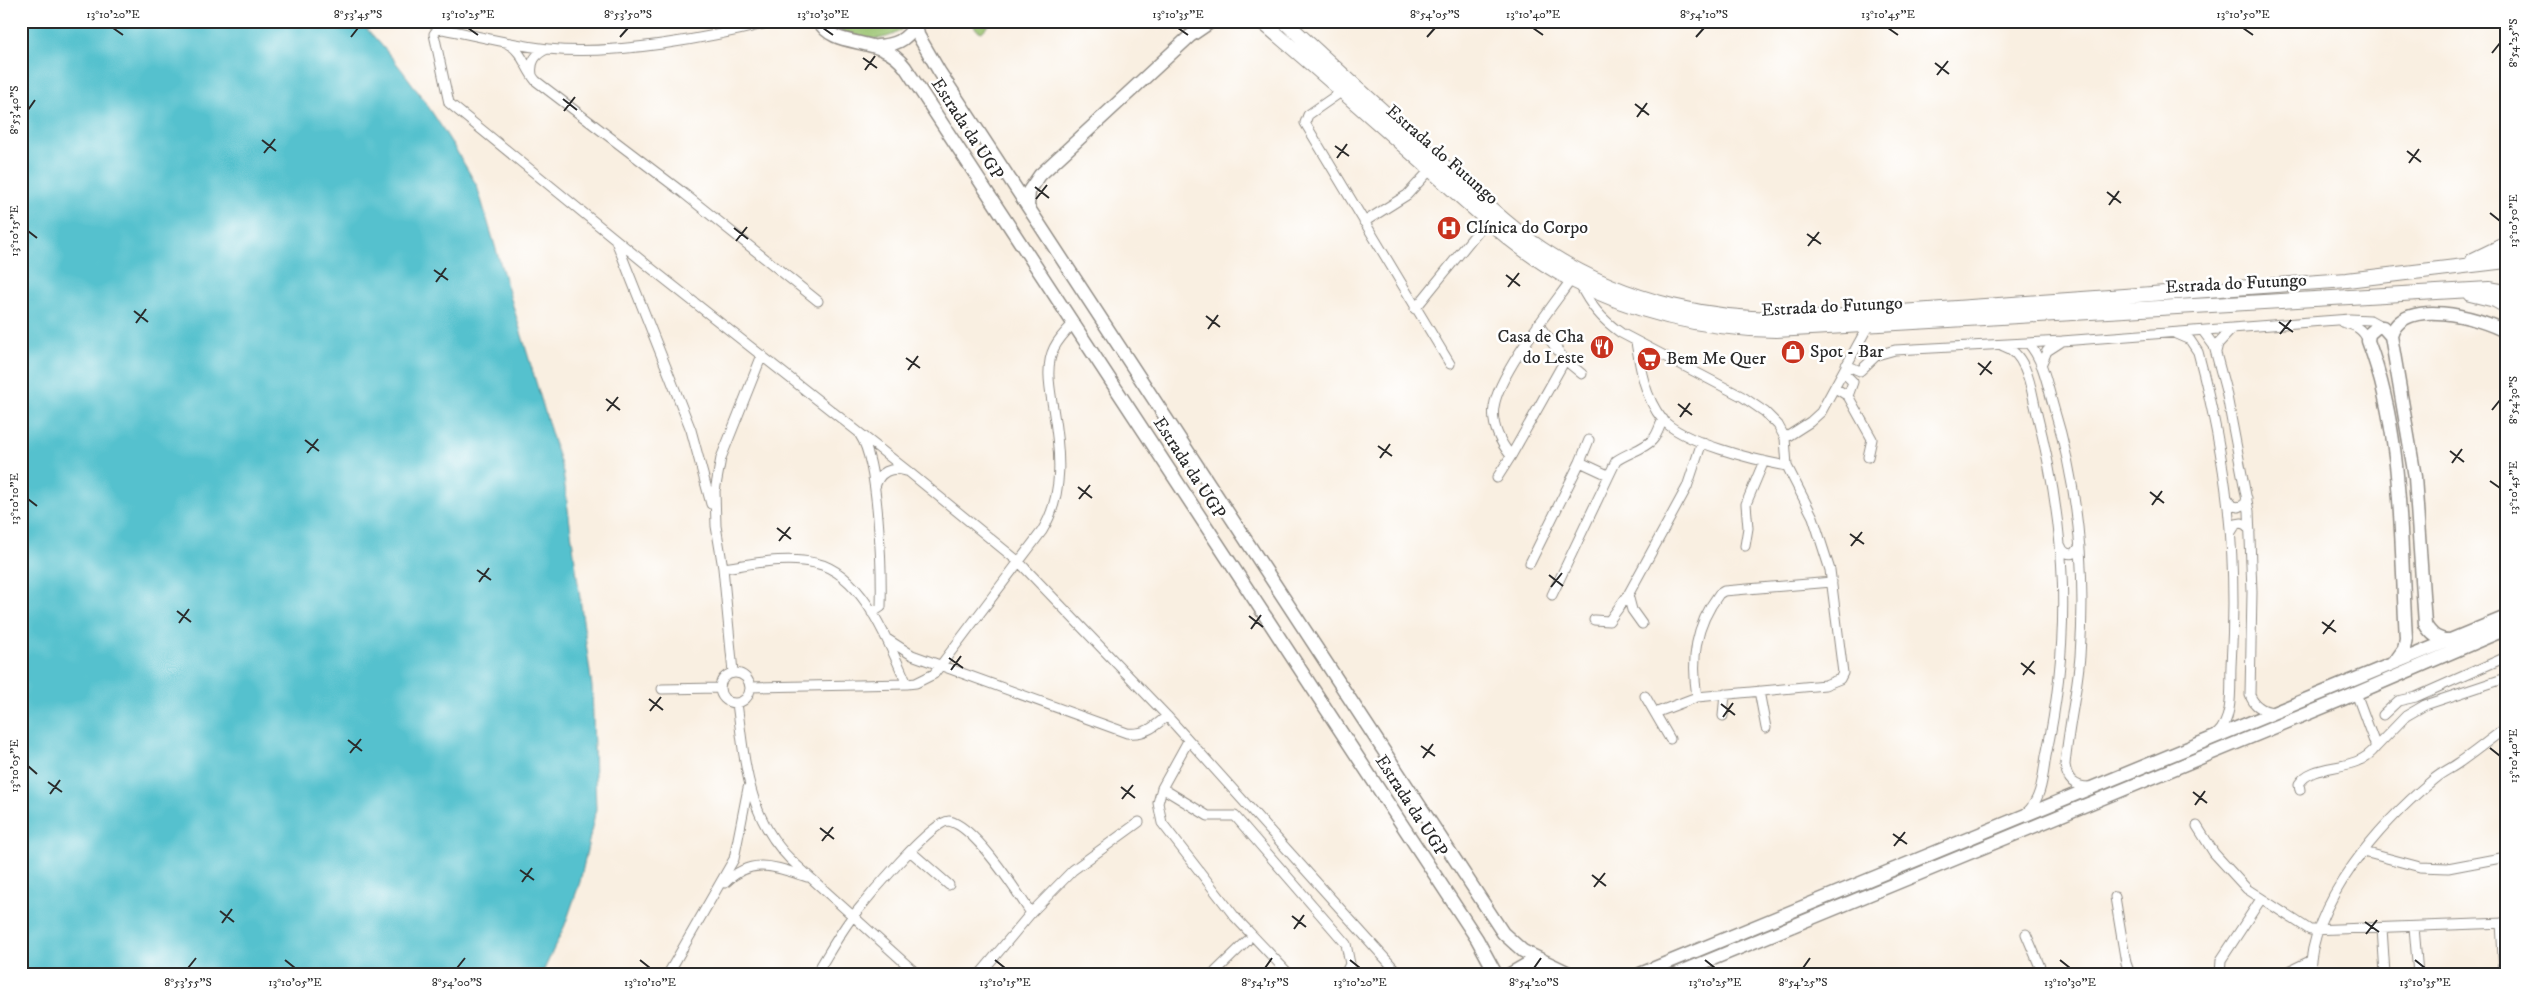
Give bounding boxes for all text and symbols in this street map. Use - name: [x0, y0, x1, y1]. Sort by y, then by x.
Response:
- text: 13°10'20"E: [86, 7, 140, 22]
- text: 8°53'45"S: [334, 7, 382, 22]
- text: 13°10'25"E: [442, 7, 495, 22]
- text: 8°53'50"S: [604, 7, 652, 22]
- text: 13°10'30"E: [797, 7, 849, 22]
- text: 13°10'35"E: [1152, 7, 1204, 22]
- text: 8°54'05"S: [1410, 7, 1460, 22]
- text: 13°10'40"E: [1506, 7, 1561, 22]
- text: 8°54'10"S: [1680, 7, 1728, 22]
- text: 13°10'45"E: [1861, 7, 1915, 22]
- text: 13°10'50"E: [2216, 7, 2270, 22]
- text: 8°54'25"S: [2506, 18, 2521, 68]
- street label: Estrada da UGP: [926, 74, 1008, 184]
- text: 8°53'40"S: [7, 86, 22, 134]
- street label: Estrada do Futungo: [1381, 100, 1503, 210]
- text: 13°10'50"E: [2506, 194, 2521, 248]
- text: 13°10'15"E: [7, 205, 22, 257]
- hospital icon: Clínica do Corpo: [1436, 215, 1462, 241]
- place label: Clínica do Corpo: [1466, 217, 1588, 239]
- street label: Estrada do Futungo: [2165, 269, 2308, 299]
- street label: Estrada do Futungo: [1761, 292, 1904, 322]
- place label: Casa de Cha do Leste: [1498, 326, 1584, 369]
- restaurant icon: Casa de Cha do Leste: [1589, 334, 1615, 360]
- shop icon: Spot - Bar: [1780, 339, 1806, 365]
- place label: Spot - Bar: [1810, 341, 1884, 363]
- supermarket icon: Bem Me Quer: [1636, 346, 1662, 372]
- place label: Bem Me Quer: [1666, 348, 1766, 370]
- text: 8°54'30"S: [2506, 376, 2521, 424]
- street label: Estrada da UGP: [1148, 413, 1230, 523]
- text: 13°10'45"E: [2506, 461, 2521, 515]
- text: 13°10'10"E: [7, 473, 22, 525]
- text: 13°10'40"E: [2506, 728, 2521, 783]
- text: 13°10'05"E: [7, 739, 22, 793]
- street label: Estrada da UGP: [1370, 751, 1452, 861]
- text: 8°53'55"S: [164, 975, 212, 990]
- text: 13°10'05"E: [268, 975, 322, 990]
- text: 8°54'00"S: [432, 975, 482, 990]
- text: 13°10'10"E: [624, 975, 676, 990]
- text: 13°10'15"E: [979, 975, 1031, 990]
- text: 8°54'15"S: [1241, 975, 1289, 990]
- text: 13°10'20"E: [1333, 975, 1387, 990]
- text: 8°54'20"S: [1509, 975, 1559, 990]
- text: 13°10'25"E: [1689, 975, 1742, 990]
- text: 8°54'25"S: [1778, 975, 1828, 990]
- text: 13°10'30"E: [2044, 975, 2096, 990]
- text: 13°10'35"E: [2399, 975, 2451, 990]

